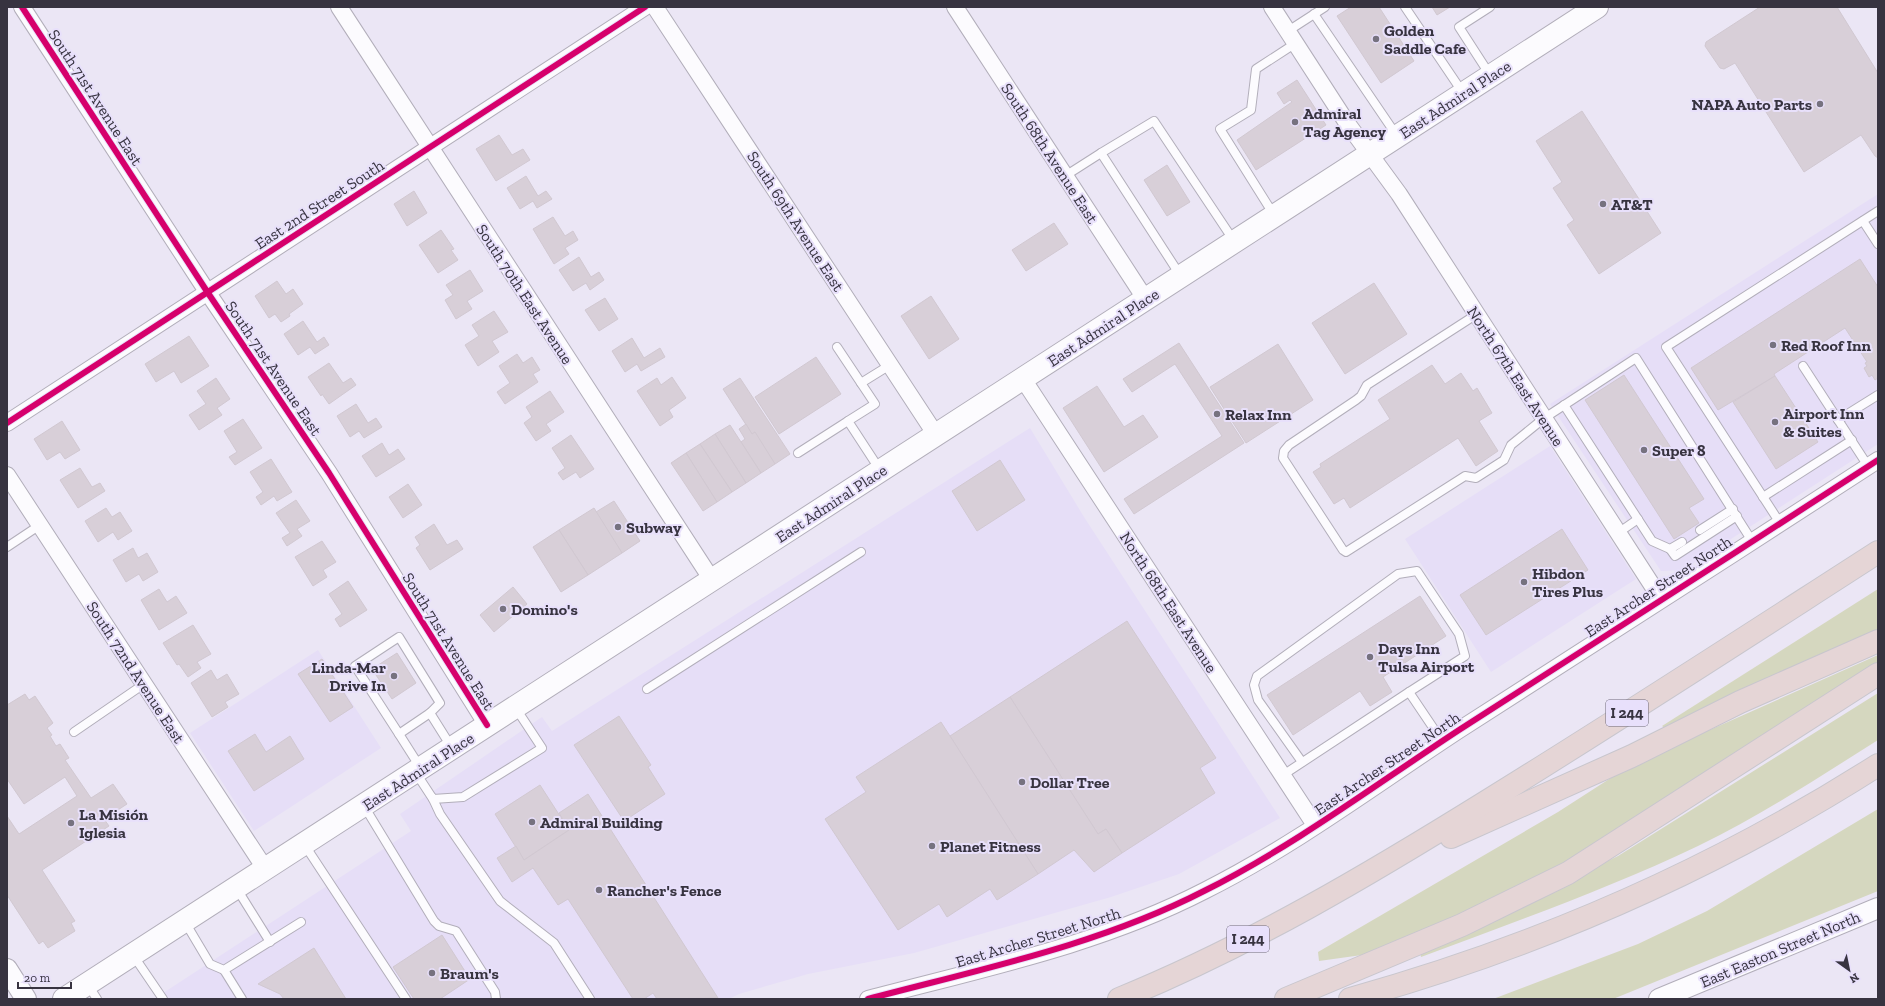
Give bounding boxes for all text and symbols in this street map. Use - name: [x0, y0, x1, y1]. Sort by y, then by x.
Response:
- place label: Golden Saddle Cafe: [1384, 21, 1466, 58]
- street label: South 71st Avenue East: [45, 26, 147, 169]
- marker: Golden Saddle Cafe: [1371, 34, 1381, 44]
- street label: East Admiral Place: [1396, 56, 1515, 142]
- street label: South 68th Avenue East: [997, 80, 1102, 227]
- place label: NAPA Auto Parts: [1692, 95, 1812, 114]
- marker: NAPA Auto Parts: [1815, 99, 1825, 109]
- place label: Admiral Tag Agency: [1303, 104, 1387, 141]
- marker: Admiral Tag Agency: [1290, 117, 1300, 127]
- street label: South 69th Avenue East: [743, 148, 848, 295]
- street label: East 2nd Street South: [251, 156, 387, 253]
- place label: AT&T: [1611, 195, 1653, 214]
- marker: AT&T: [1598, 199, 1608, 209]
- street label: South 70th East Avenue: [472, 221, 577, 368]
- street label: East Admiral Place: [1044, 284, 1163, 370]
- street label: South 71st Avenue East: [221, 297, 326, 439]
- street label: North 67th East Avenue: [1463, 303, 1568, 450]
- place label: Red Roof Inn: [1781, 336, 1871, 355]
- marker: Red Roof Inn: [1768, 340, 1778, 350]
- place label: Airport Inn & Suites: [1783, 404, 1865, 441]
- place label: Relax Inn: [1225, 405, 1292, 424]
- marker: Relax Inn: [1212, 409, 1222, 419]
- marker: Airport Inn & Suites: [1770, 417, 1780, 427]
- place label: Super 8: [1652, 441, 1706, 460]
- marker: Super 8: [1639, 445, 1649, 455]
- street label: East Admiral Place: [772, 460, 891, 546]
- place label: Subway: [626, 518, 682, 537]
- marker: Subway: [613, 522, 623, 532]
- street label: North 68th East Avenue: [1116, 528, 1221, 676]
- street label: East Archer Street North: [1581, 532, 1735, 641]
- place label: Hibdon Tires Plus: [1532, 564, 1603, 601]
- street label: South 71st Avenue East: [399, 569, 499, 713]
- marker: Hibdon Tires Plus: [1519, 577, 1529, 587]
- street label: South 72nd Avenue East: [83, 598, 189, 747]
- place label: Domino's: [511, 600, 578, 619]
- marker: Domino's: [498, 604, 508, 614]
- place label: Days Inn Tulsa Airport: [1378, 639, 1475, 676]
- marker: Days Inn Tulsa Airport: [1365, 652, 1375, 662]
- place label: Linda-Mar Drive In: [311, 658, 386, 695]
- marker: Linda-Mar Drive In: [389, 671, 399, 681]
- road number: I 244: [1606, 700, 1648, 726]
- street label: East Archer Street North: [1311, 708, 1464, 819]
- street label: East Admiral Place: [359, 728, 478, 814]
- place label: Dollar Tree: [1030, 773, 1110, 792]
- marker: Dollar Tree: [1017, 777, 1027, 787]
- place label: La Misión Iglesia: [79, 805, 149, 842]
- place label: Admiral Building: [540, 813, 663, 832]
- marker: Admiral Building: [527, 817, 537, 827]
- marker: La Misión Iglesia: [66, 818, 76, 828]
- place label: Planet Fitness: [940, 837, 1041, 856]
- marker: Planet Fitness: [927, 841, 937, 851]
- place label: Rancher's Fence: [607, 881, 722, 900]
- marker: Rancher's Fence: [594, 885, 604, 895]
- street label: East Archer Street North: [953, 903, 1123, 972]
- street label: East Easton Street North: [1697, 907, 1863, 991]
- road number: I 244: [1227, 926, 1269, 952]
- north arrow: [1829, 950, 1869, 990]
- scale bar: [18, 964, 71, 990]
- place label: Braum's: [440, 964, 499, 983]
- marker: Braum's: [427, 968, 437, 978]
- text: 20 m: [24, 971, 51, 985]

